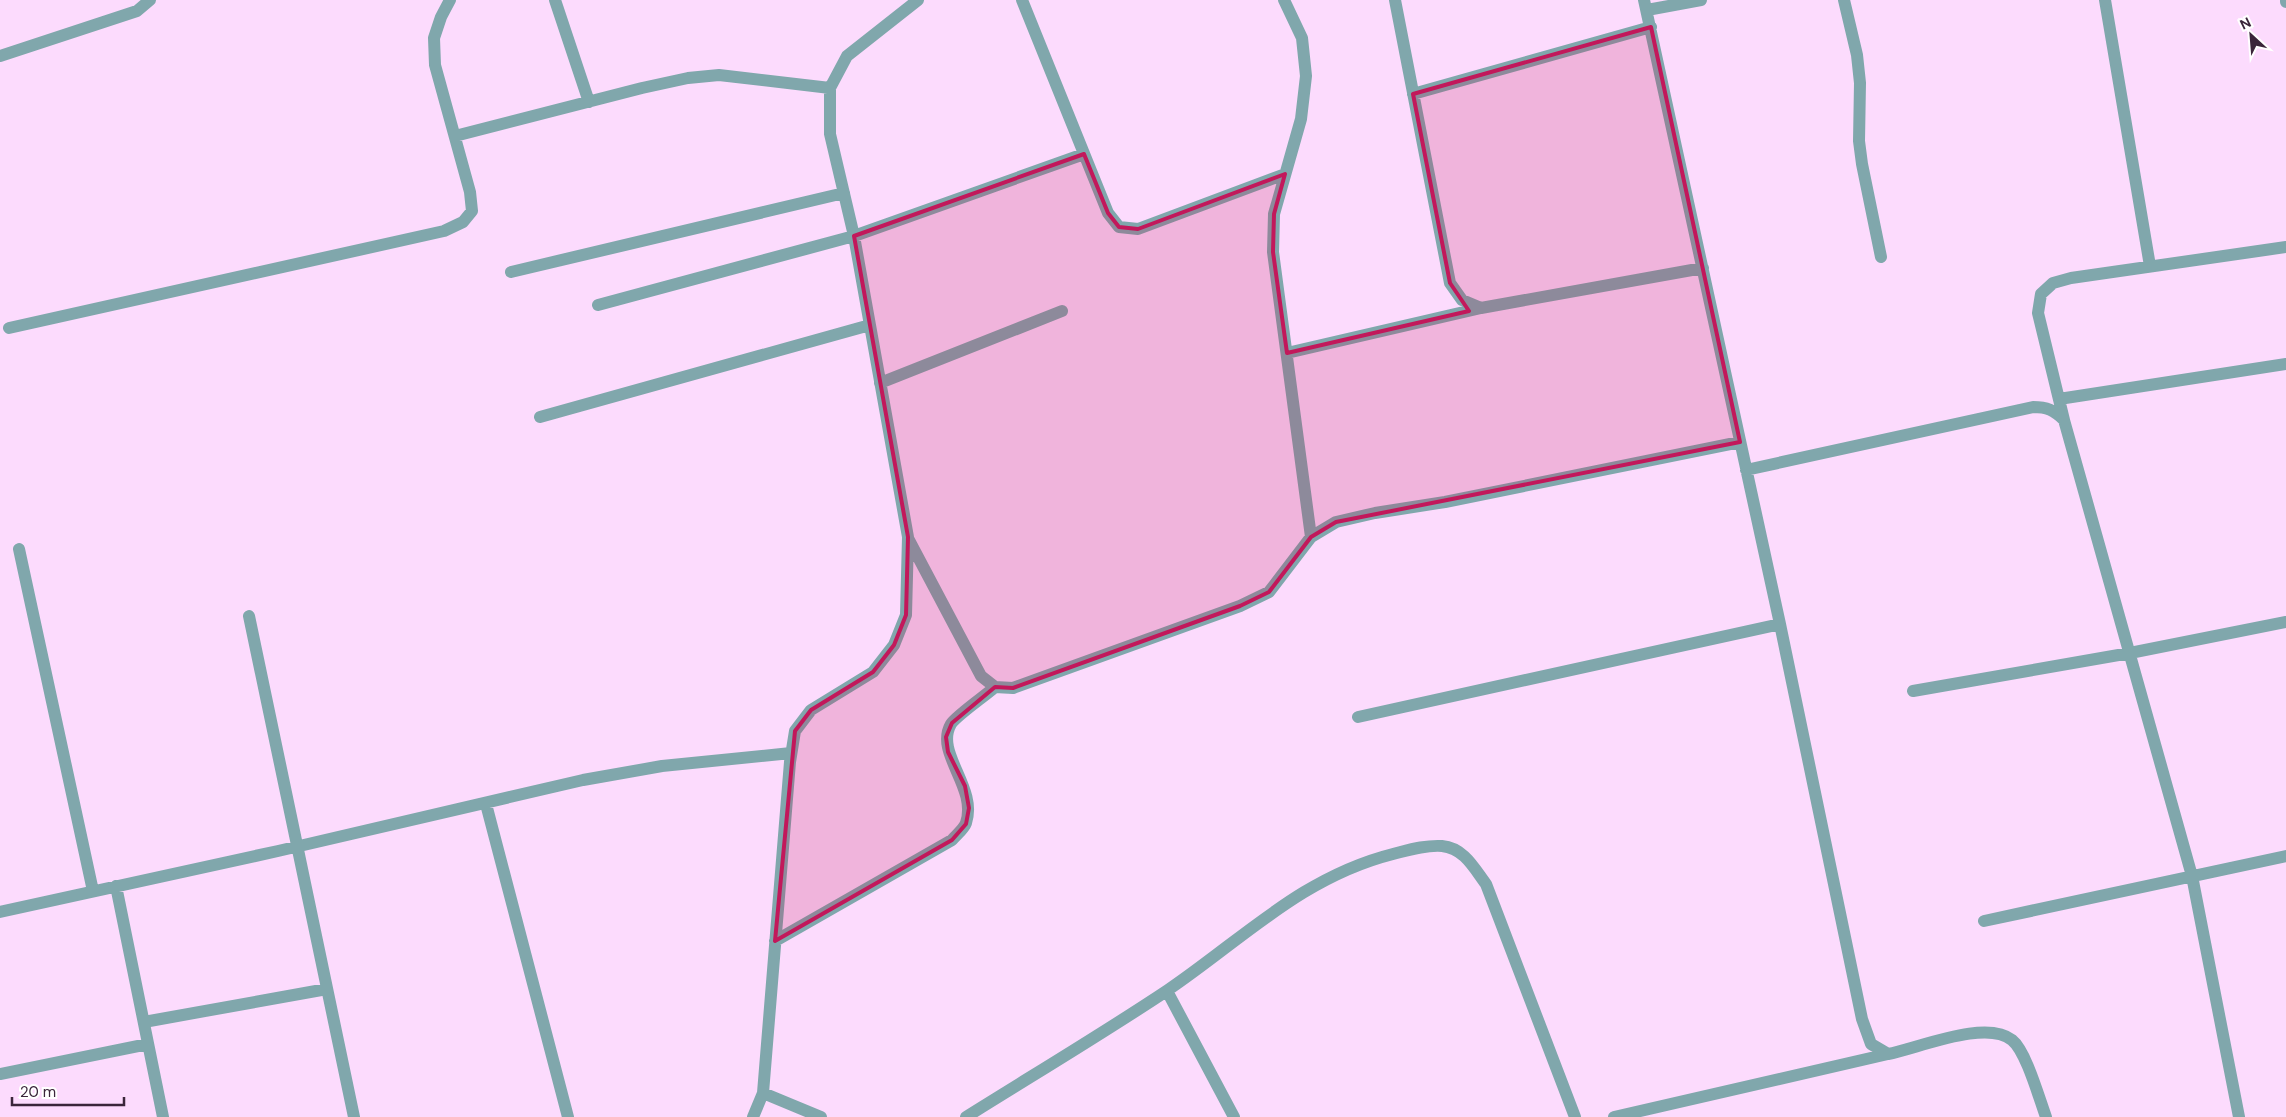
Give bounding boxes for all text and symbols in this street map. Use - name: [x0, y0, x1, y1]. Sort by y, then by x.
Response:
- north arrow: [2226, 10, 2276, 60]
- text: N: [2237, 13, 2254, 34]
- scale bar: [12, 1074, 125, 1106]
- text: 20 m: [20, 1082, 56, 1102]

